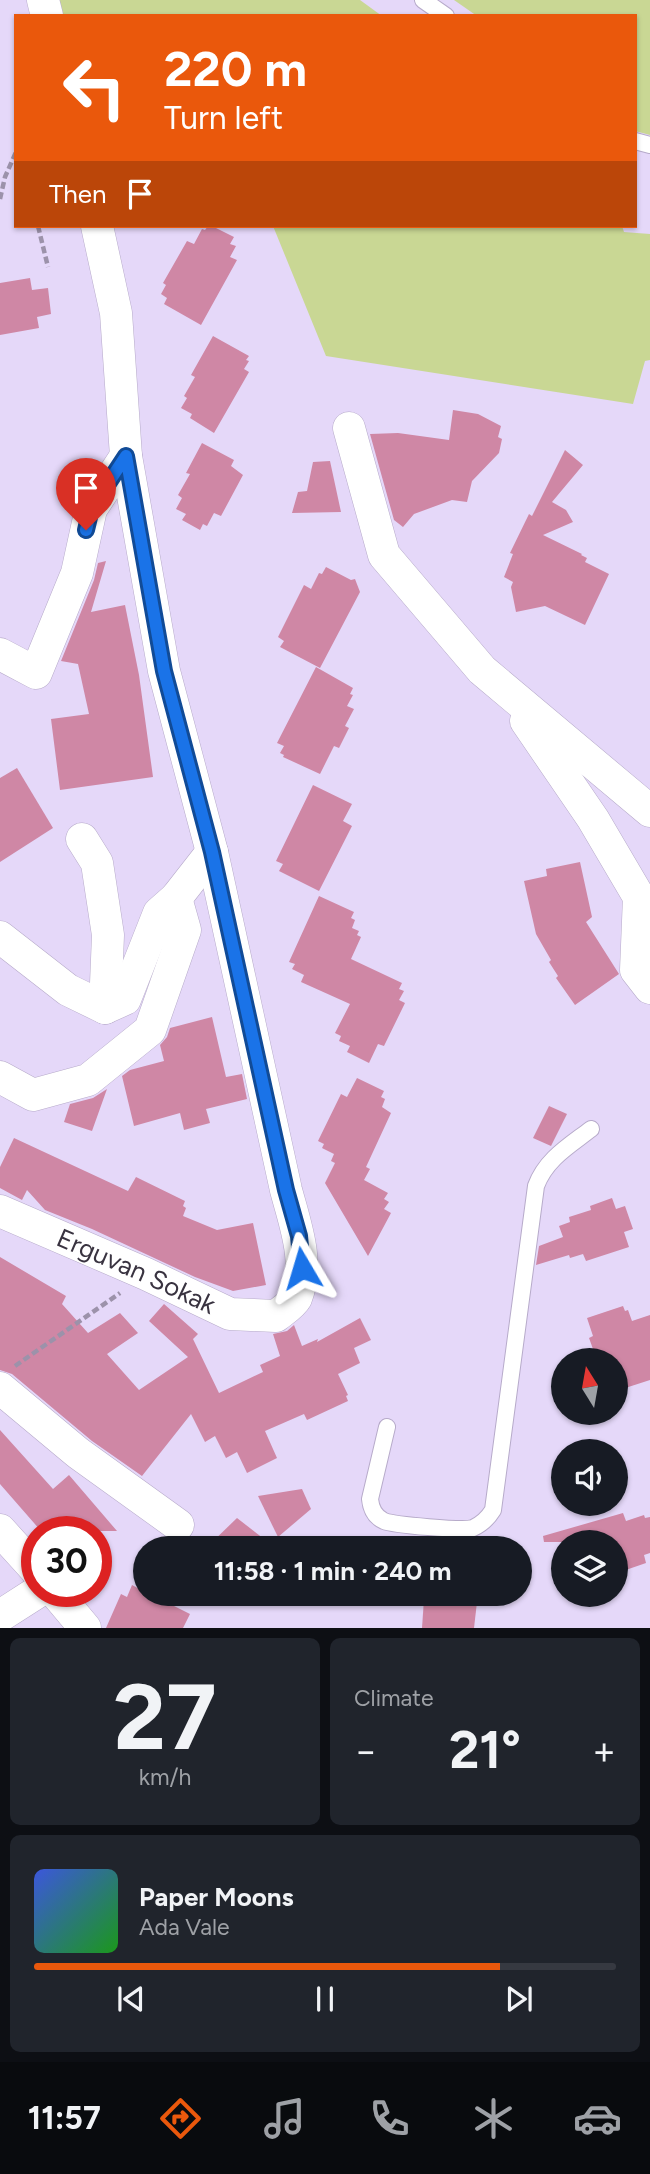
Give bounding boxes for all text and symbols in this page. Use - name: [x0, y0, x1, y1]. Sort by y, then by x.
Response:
- text: 220 m: [164, 39, 307, 98]
- icon: left: [49, 42, 140, 133]
- text: Turn left: [164, 99, 283, 137]
- icon: arrive: [121, 175, 159, 213]
- text: Then: [49, 178, 107, 210]
- pin: [56, 458, 116, 530]
- icon: arrive: [67, 469, 105, 507]
- street label: Erguvan Sokak: [52, 1222, 221, 1321]
- position arrow: [265, 1231, 339, 1305]
- north arrow: [551, 1348, 628, 1424]
- map controls: [551, 1348, 628, 1607]
- button: sound: [551, 1439, 628, 1516]
- speed limit sign: 30: [21, 1516, 112, 1607]
- button: layers: [551, 1530, 628, 1607]
- text: 11:58 · 1 min · 240 m: [214, 1555, 451, 1587]
- text: 27: [113, 1663, 217, 1772]
- text: Climate: [354, 1684, 433, 1712]
- text: 21°: [449, 1719, 521, 1781]
- text: −: [354, 1728, 378, 1774]
- text: +: [592, 1728, 616, 1774]
- text: km/h: [139, 1763, 191, 1791]
- text: Paper Moons: [139, 1881, 294, 1913]
- text: Ada Vale: [139, 1913, 230, 1941]
- icon: previous: [112, 1980, 150, 2018]
- icon: pause: [306, 1980, 344, 2018]
- icon: next: [500, 1980, 538, 2018]
- icon: directions: [156, 2094, 205, 2143]
- icon: music: [260, 2094, 309, 2143]
- icon: phone: [365, 2094, 414, 2143]
- icon: climate: [469, 2094, 518, 2143]
- icon: car: [573, 2094, 622, 2143]
- text: 11:57: [28, 2099, 101, 2137]

